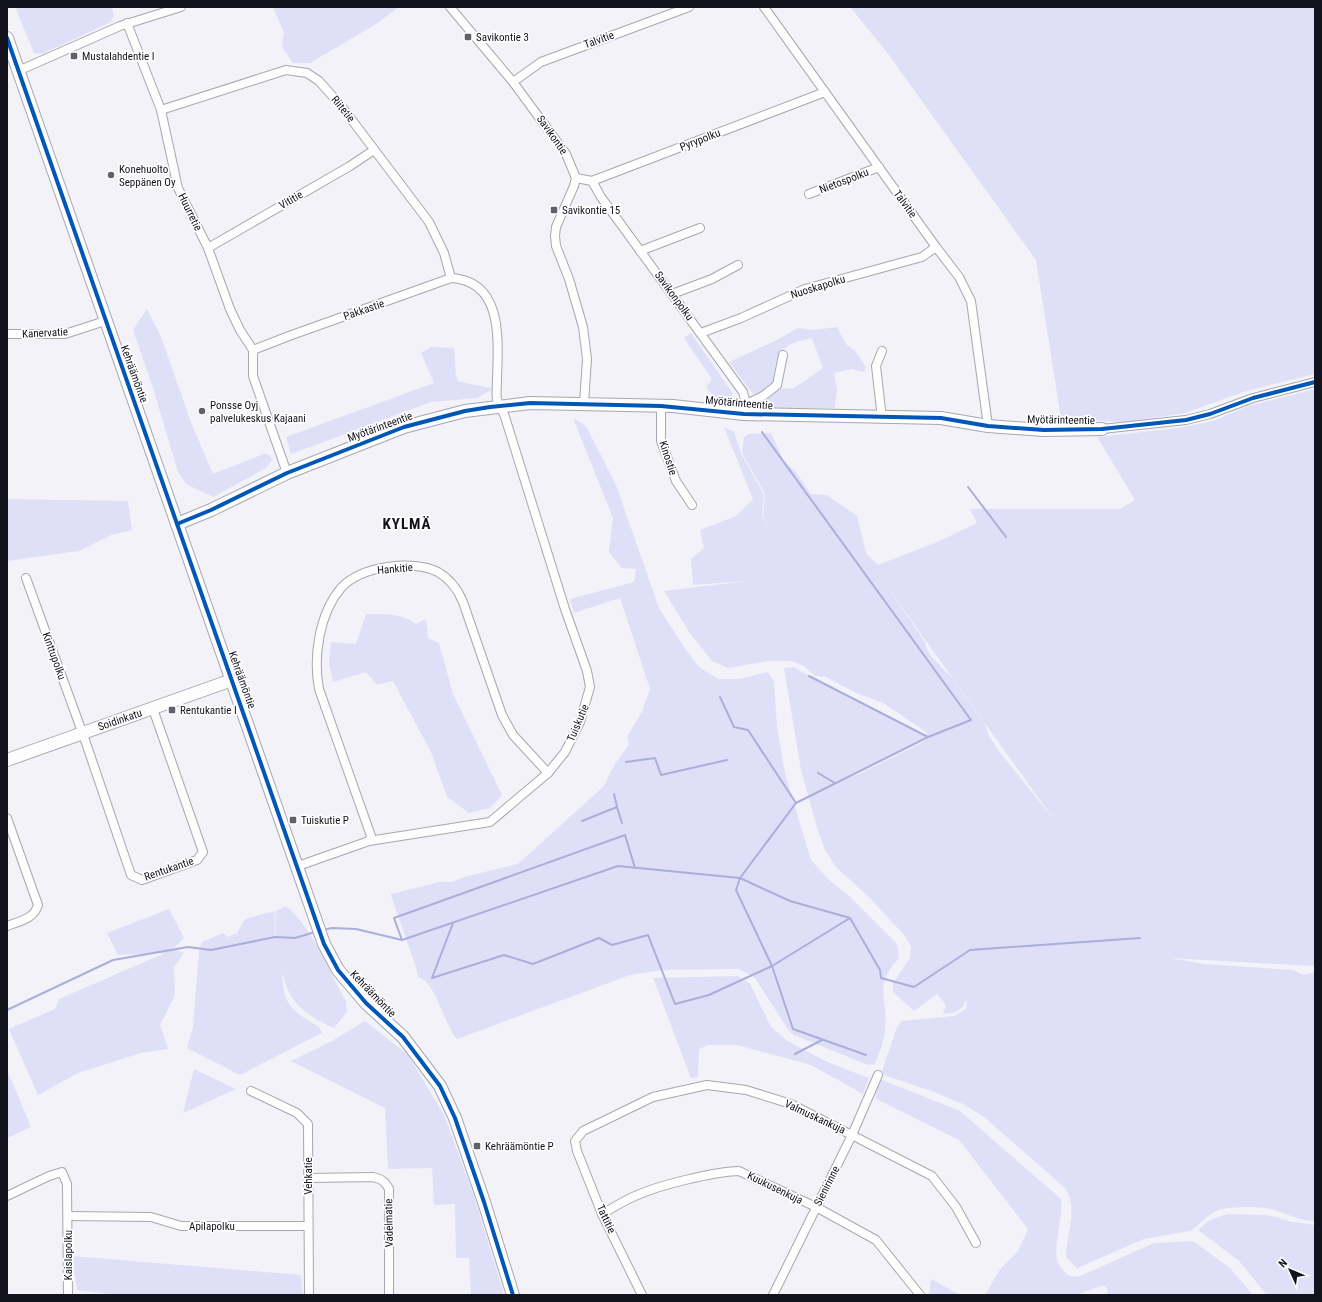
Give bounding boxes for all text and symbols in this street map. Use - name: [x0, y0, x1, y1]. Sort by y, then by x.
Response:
- street label: Talvitie: [582, 29, 616, 51]
- place label: Savikontie 3: [476, 31, 529, 44]
- marker: Savikontie 3: [463, 32, 473, 42]
- place label: Mustalahdentie I: [82, 50, 154, 63]
- marker: Mustalahdentie I: [69, 51, 79, 61]
- street label: Riitetie: [328, 93, 358, 125]
- street label: Savikontie: [534, 113, 570, 157]
- street label: Pyrypolku: [678, 126, 722, 154]
- place label: Konehuolto Seppänen Oy: [119, 163, 176, 189]
- street label: Nietospolku: [817, 166, 871, 196]
- marker: Konehuolto Seppänen Oy: [106, 170, 116, 180]
- street label: Vititie: [277, 188, 305, 212]
- street label: Talvitie: [891, 188, 919, 220]
- street label: Huurretie: [175, 191, 205, 233]
- place label: Savikontie 15: [562, 204, 620, 217]
- marker: Savikontie 15: [549, 205, 559, 215]
- street label: Savikonpolku: [652, 269, 696, 323]
- street label: Nuoskapolku: [789, 273, 847, 301]
- street label: Pakkastie: [342, 297, 386, 323]
- street label: Kanervatie: [22, 325, 68, 341]
- street label: Kehräämöntie: [118, 344, 150, 404]
- street label: Myötärinteentie: [705, 394, 773, 412]
- place label: Ponsse Oyj palvelukeskus Kajaani: [210, 399, 306, 425]
- marker: Ponsse Oyj palvelukeskus Kajaani: [197, 406, 207, 416]
- street label: Myötärinteentie: [346, 409, 414, 445]
- street label: Myötärinteentie: [1027, 413, 1095, 427]
- street label: Kinostie: [656, 439, 680, 477]
- district label: KYLMÄ: [382, 515, 432, 533]
- street label: Hankitie: [377, 561, 413, 577]
- street label: Kinttupolku: [39, 631, 69, 681]
- street label: Kehräämöntie: [226, 650, 258, 710]
- street label: Tuiskutie: [564, 702, 592, 744]
- place label: Rentukantie I: [180, 704, 237, 717]
- marker: Rentukantie I: [167, 705, 177, 715]
- street label: Soidinkatu: [96, 706, 144, 734]
- place label: Tuiskutie P: [301, 814, 349, 827]
- marker: Tuiskutie P: [288, 815, 298, 825]
- street label: Rentukantie: [143, 854, 195, 884]
- street label: Kehräämöntie: [347, 968, 399, 1020]
- street label: Valmuskankuja: [782, 1097, 848, 1137]
- place label: Kehräämöntie P: [485, 1140, 554, 1153]
- marker: Kehräämöntie P: [472, 1141, 482, 1151]
- street label: Vehkatie: [302, 1157, 315, 1195]
- street label: Sienirinne: [811, 1164, 843, 1208]
- street label: Kuukusenkuja: [745, 1169, 805, 1207]
- street label: Vadelmatie: [382, 1198, 396, 1248]
- street label: Tattitie: [594, 1202, 618, 1236]
- street label: Apilapolku: [189, 1220, 235, 1233]
- street label: Kaislapolku: [62, 1230, 75, 1280]
- north arrow: [1270, 1250, 1310, 1290]
- text: N: [1276, 1256, 1290, 1270]

